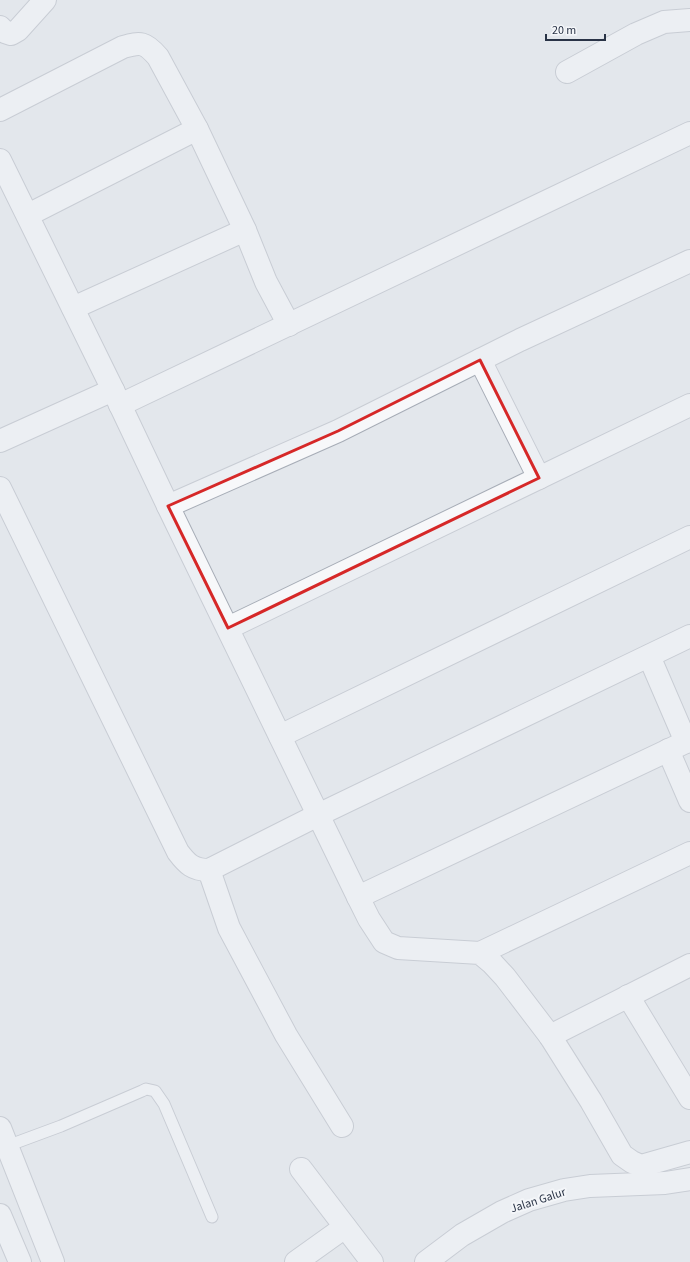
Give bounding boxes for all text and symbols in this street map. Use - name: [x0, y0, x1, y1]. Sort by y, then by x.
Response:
- scale bar: [546, 16, 605, 42]
- text: 20 m: [552, 22, 576, 39]
- street label: Jalan Galur: [508, 1183, 569, 1217]

